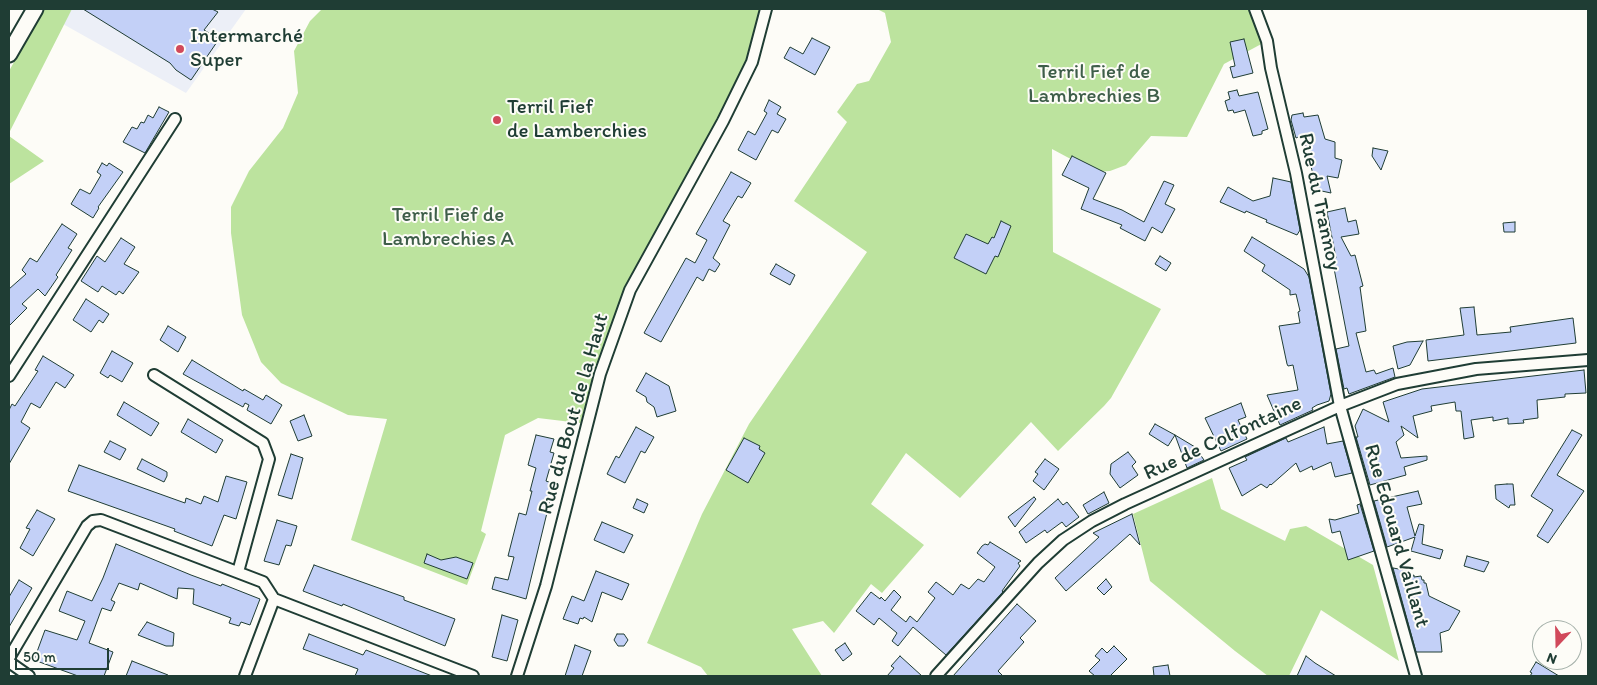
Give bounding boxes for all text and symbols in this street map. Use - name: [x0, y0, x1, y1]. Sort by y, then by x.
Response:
- place label: Intermarché Super: [190, 24, 303, 74]
- marker: Intermarché Super: [174, 43, 186, 55]
- park label: Terril Fief de Lambrechies B: [1028, 60, 1160, 110]
- place label: Terril Fief de Lamberchies: [507, 95, 647, 145]
- marker: Terril Fief de Lamberchies: [491, 114, 503, 126]
- street label: Rue du Trannoy: [1292, 131, 1346, 273]
- park label: Terril Fief de Lambrechies A: [382, 203, 514, 253]
- street label: Rue du Bout de la Haut: [533, 311, 615, 517]
- street label: Rue de Colfontaine: [1140, 391, 1306, 487]
- street label: Rue Edouard Vaillant: [1358, 441, 1434, 631]
- north arrow: [1532, 620, 1582, 670]
- scale bar: [18, 638, 111, 670]
- text: 50 m: [23, 648, 56, 666]
- text: N: [1544, 649, 1559, 668]

